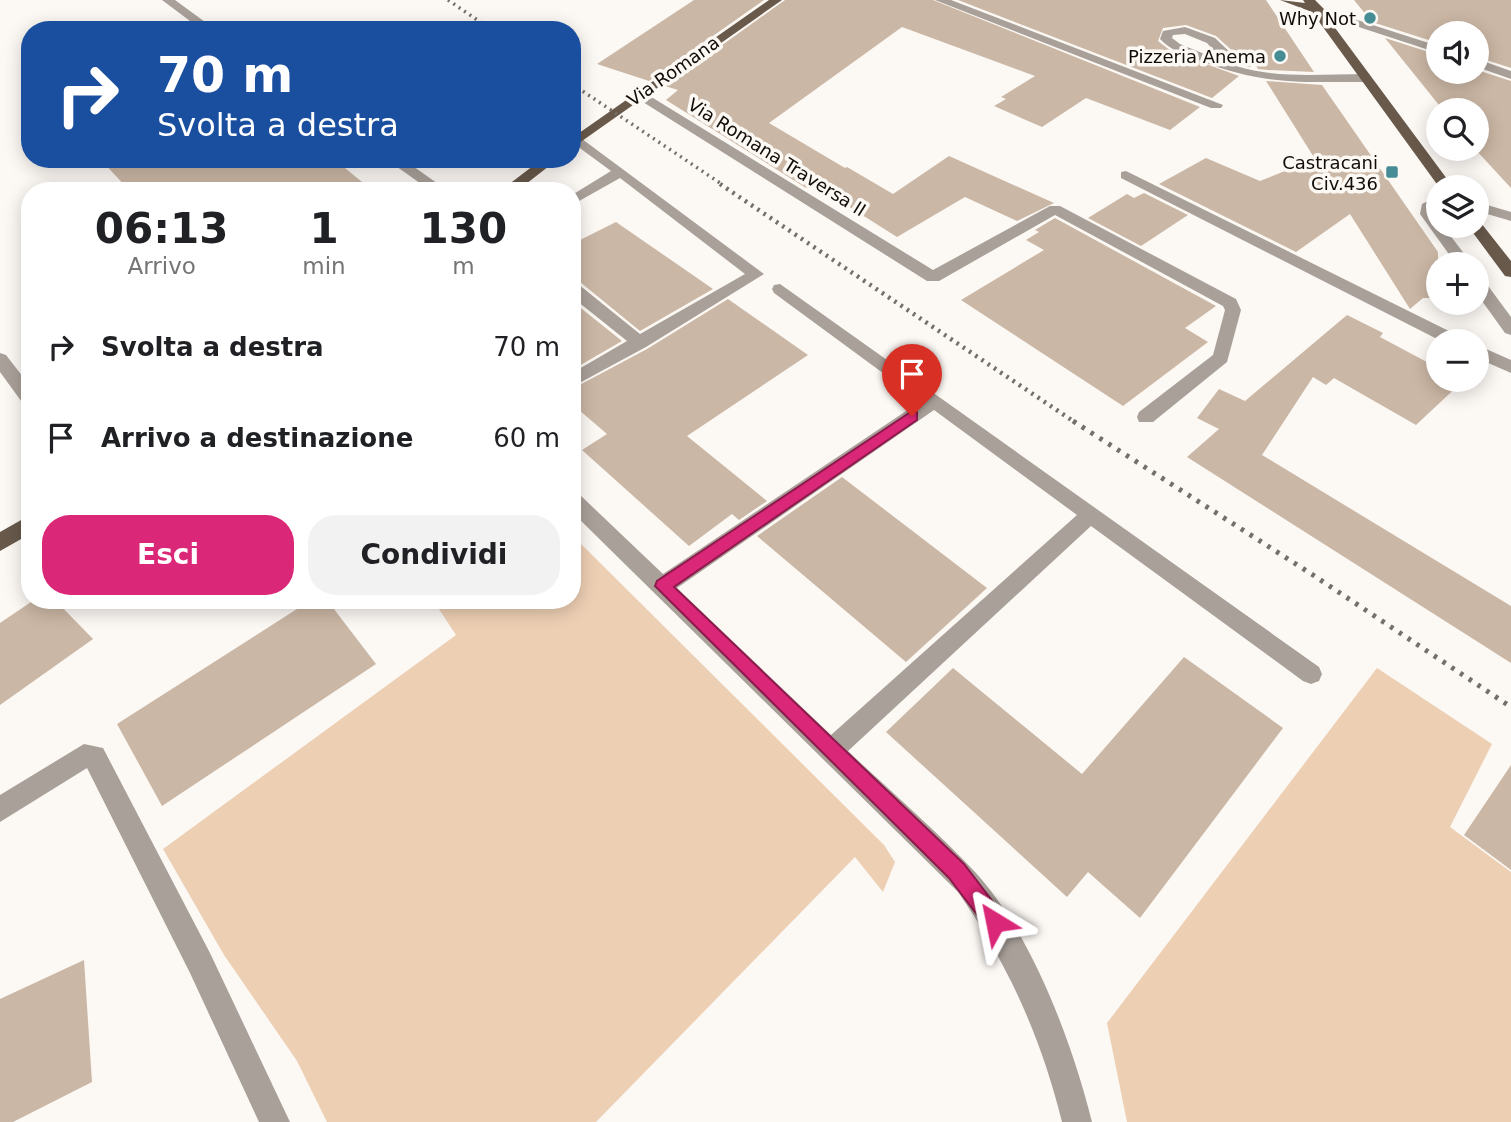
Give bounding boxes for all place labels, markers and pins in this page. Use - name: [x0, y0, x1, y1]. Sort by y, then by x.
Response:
- place label: Why Not: [1279, 8, 1356, 29]
- marker: Why Not: [1362, 10, 1378, 26]
- place label: Pizzeria Anema: [1128, 46, 1266, 67]
- marker: Pizzeria Anema: [1272, 48, 1288, 64]
- place label: Castracani Civ.436: [1282, 152, 1378, 194]
- marker: Castracani Civ.436: [1384, 164, 1400, 180]
- pin: [882, 344, 942, 416]

